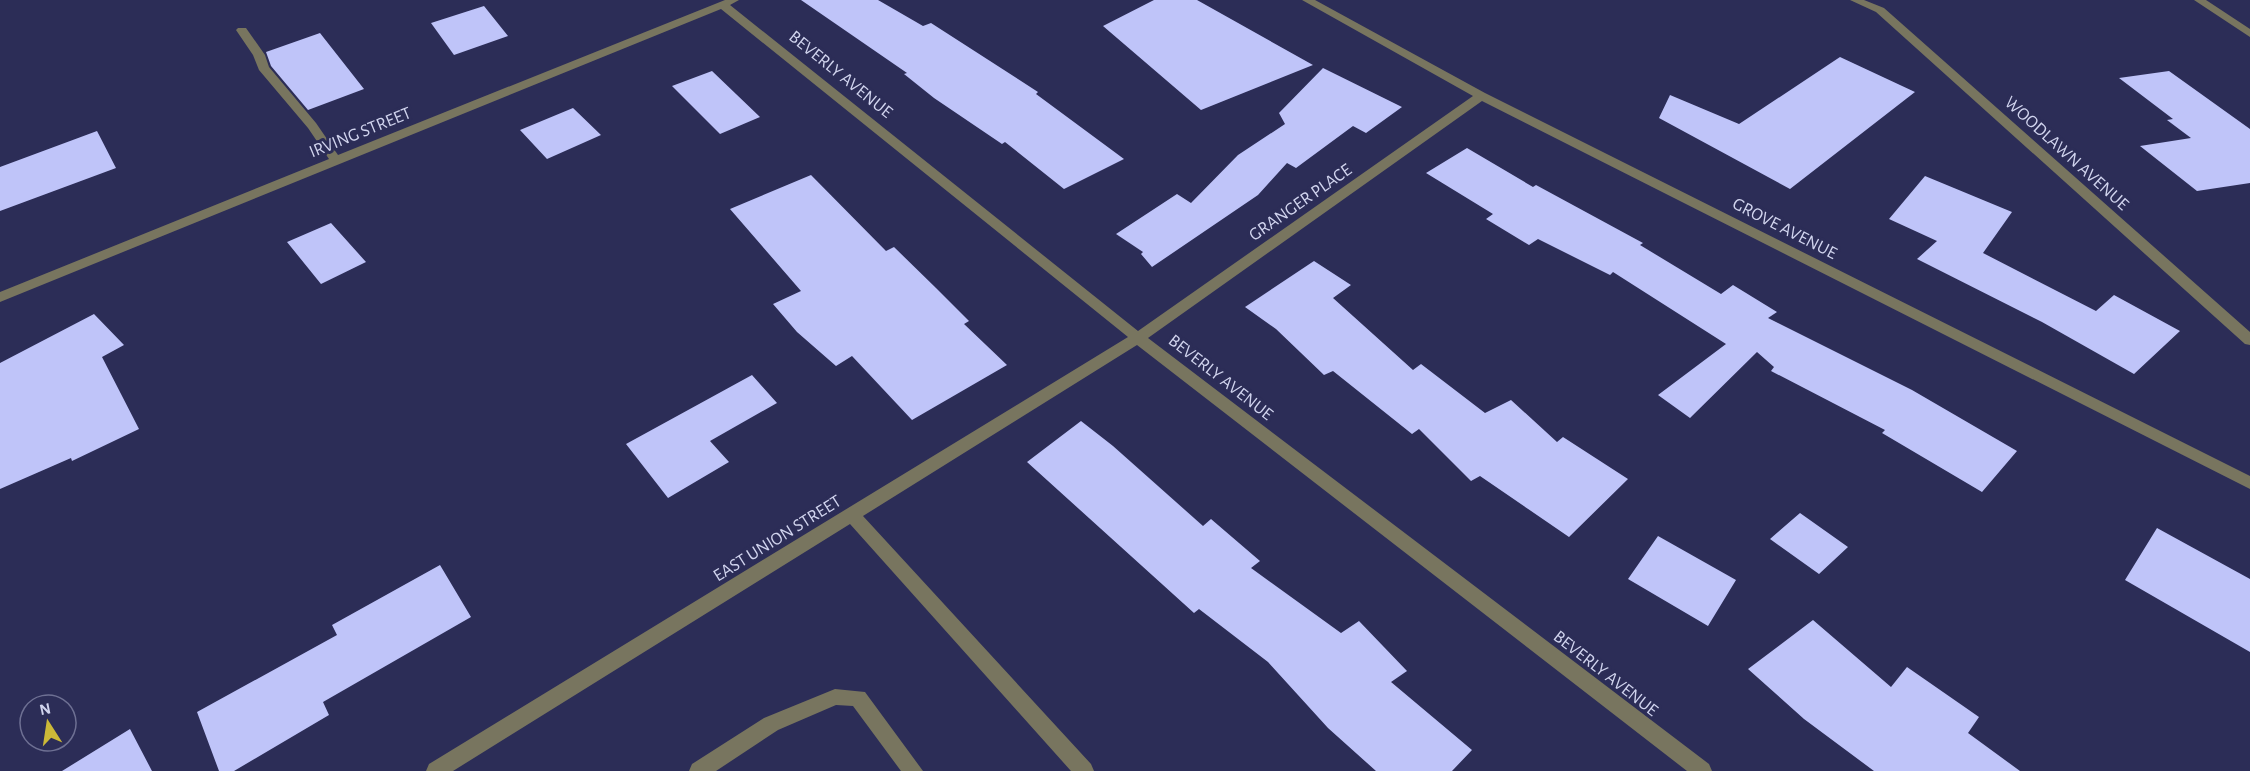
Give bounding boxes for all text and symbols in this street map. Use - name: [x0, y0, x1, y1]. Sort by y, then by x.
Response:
- street label: BEVERLY AVENUE: [785, 28, 896, 122]
- street label: WOODLAWN AVENUE: [2001, 93, 2132, 214]
- street label: IRVING STREET: [307, 104, 414, 162]
- street label: GRANGER PLACE: [1246, 161, 1355, 245]
- street label: GROVE AVENUE: [1729, 195, 1840, 263]
- street label: BEVERLY AVENUE: [1165, 332, 1276, 424]
- street label: EAST UNION STREET: [710, 492, 845, 585]
- street label: BEVERLY AVENUE: [1550, 628, 1661, 720]
- north arrow: [18, 693, 78, 753]
- text: N: [38, 700, 52, 718]

